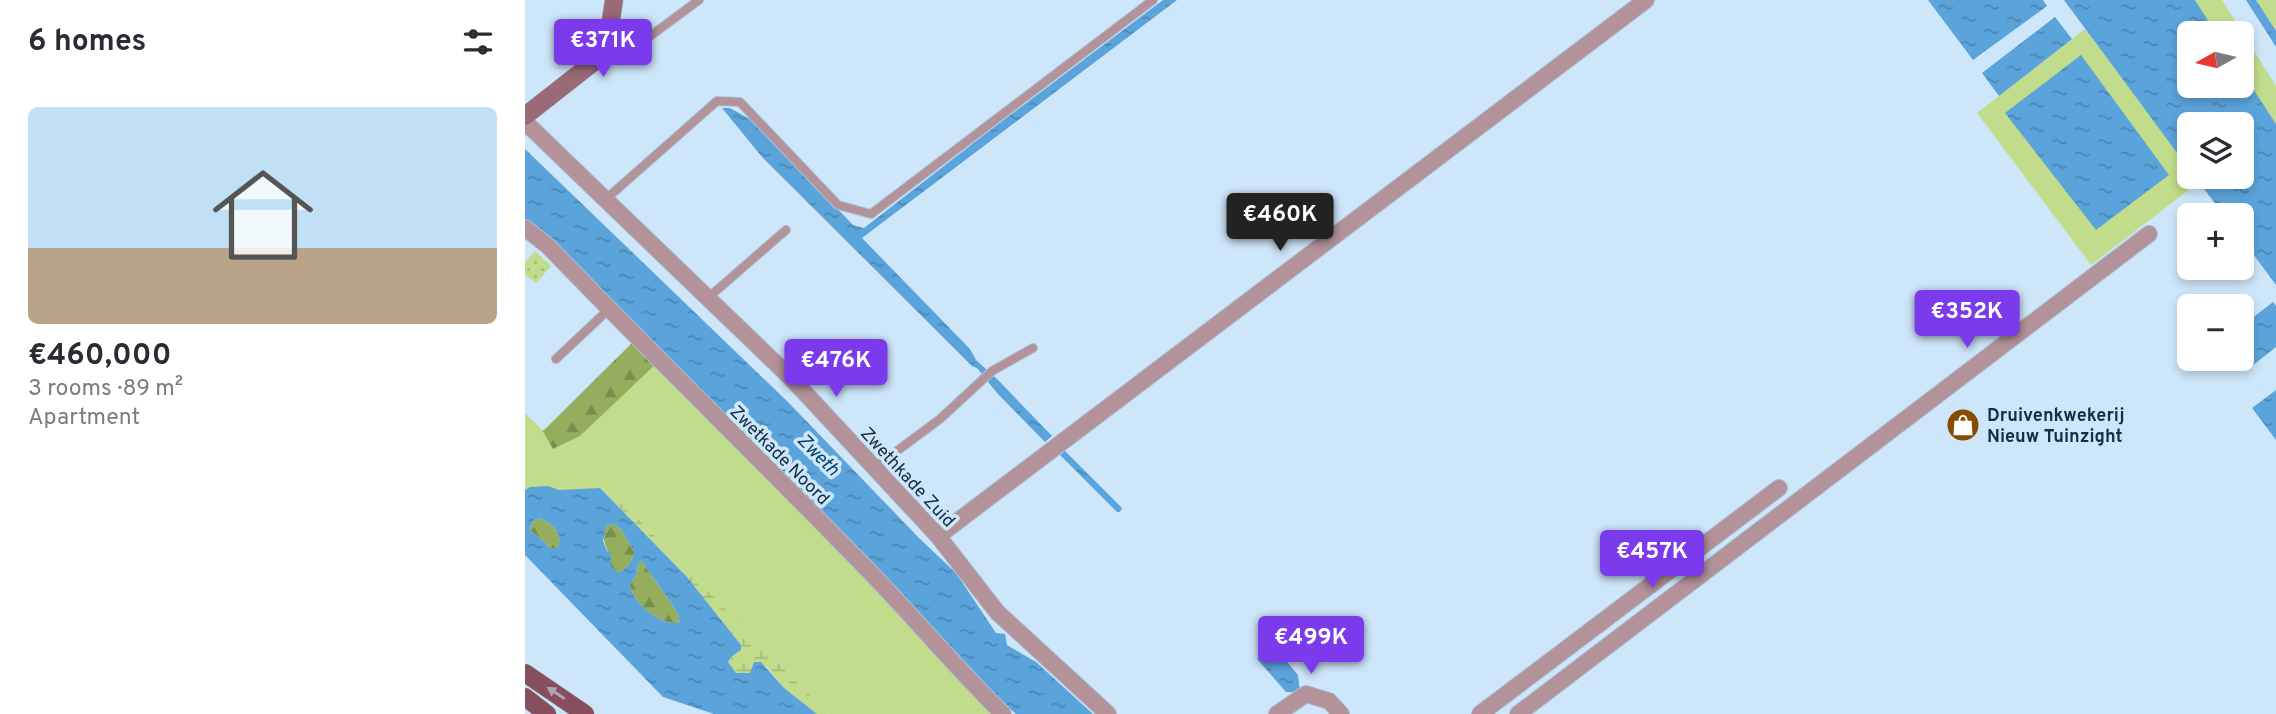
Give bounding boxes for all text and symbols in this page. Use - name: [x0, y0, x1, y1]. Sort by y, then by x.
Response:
- pin: €371K: [554, 20, 652, 79]
- north arrow: [2177, 21, 2254, 98]
- map controls: [2177, 21, 2254, 371]
- icon: filters: [459, 23, 497, 61]
- text: 6 homes: [28, 24, 146, 61]
- text: €371K: [570, 27, 636, 56]
- button: layers: [2177, 112, 2254, 189]
- icon: home: [200, 152, 326, 278]
- pin: €460K: [1231, 194, 1329, 253]
- text: €460K: [1243, 201, 1317, 230]
- button: +: [2177, 203, 2254, 280]
- pin: €352K: [1918, 290, 2016, 350]
- button: −: [2177, 294, 2254, 371]
- text: €352K: [1931, 298, 2003, 327]
- text: €460,000: [28, 338, 171, 375]
- pin: €476K: [787, 340, 885, 399]
- text: €476K: [800, 347, 872, 376]
- text: 3 rooms · 89 m²: [28, 375, 183, 404]
- street label: Zwetkade Noord: [724, 401, 834, 511]
- text: Apartment: [28, 404, 140, 433]
- place label: Druivenkwekerij Nieuw Tuinzight: [1987, 405, 2125, 449]
- shop icon: Druivenkwekerij Nieuw Tuinzight: [1944, 406, 1982, 444]
- street label: Zwethkade Zuid: [855, 423, 959, 533]
- water label: Zweth: [791, 429, 844, 482]
- pin: €457K: [1603, 530, 1701, 590]
- text: €457K: [1616, 538, 1688, 567]
- pin: €499K: [1262, 616, 1360, 676]
- text: €499K: [1274, 624, 1348, 653]
- one-way arrow: [546, 687, 565, 700]

